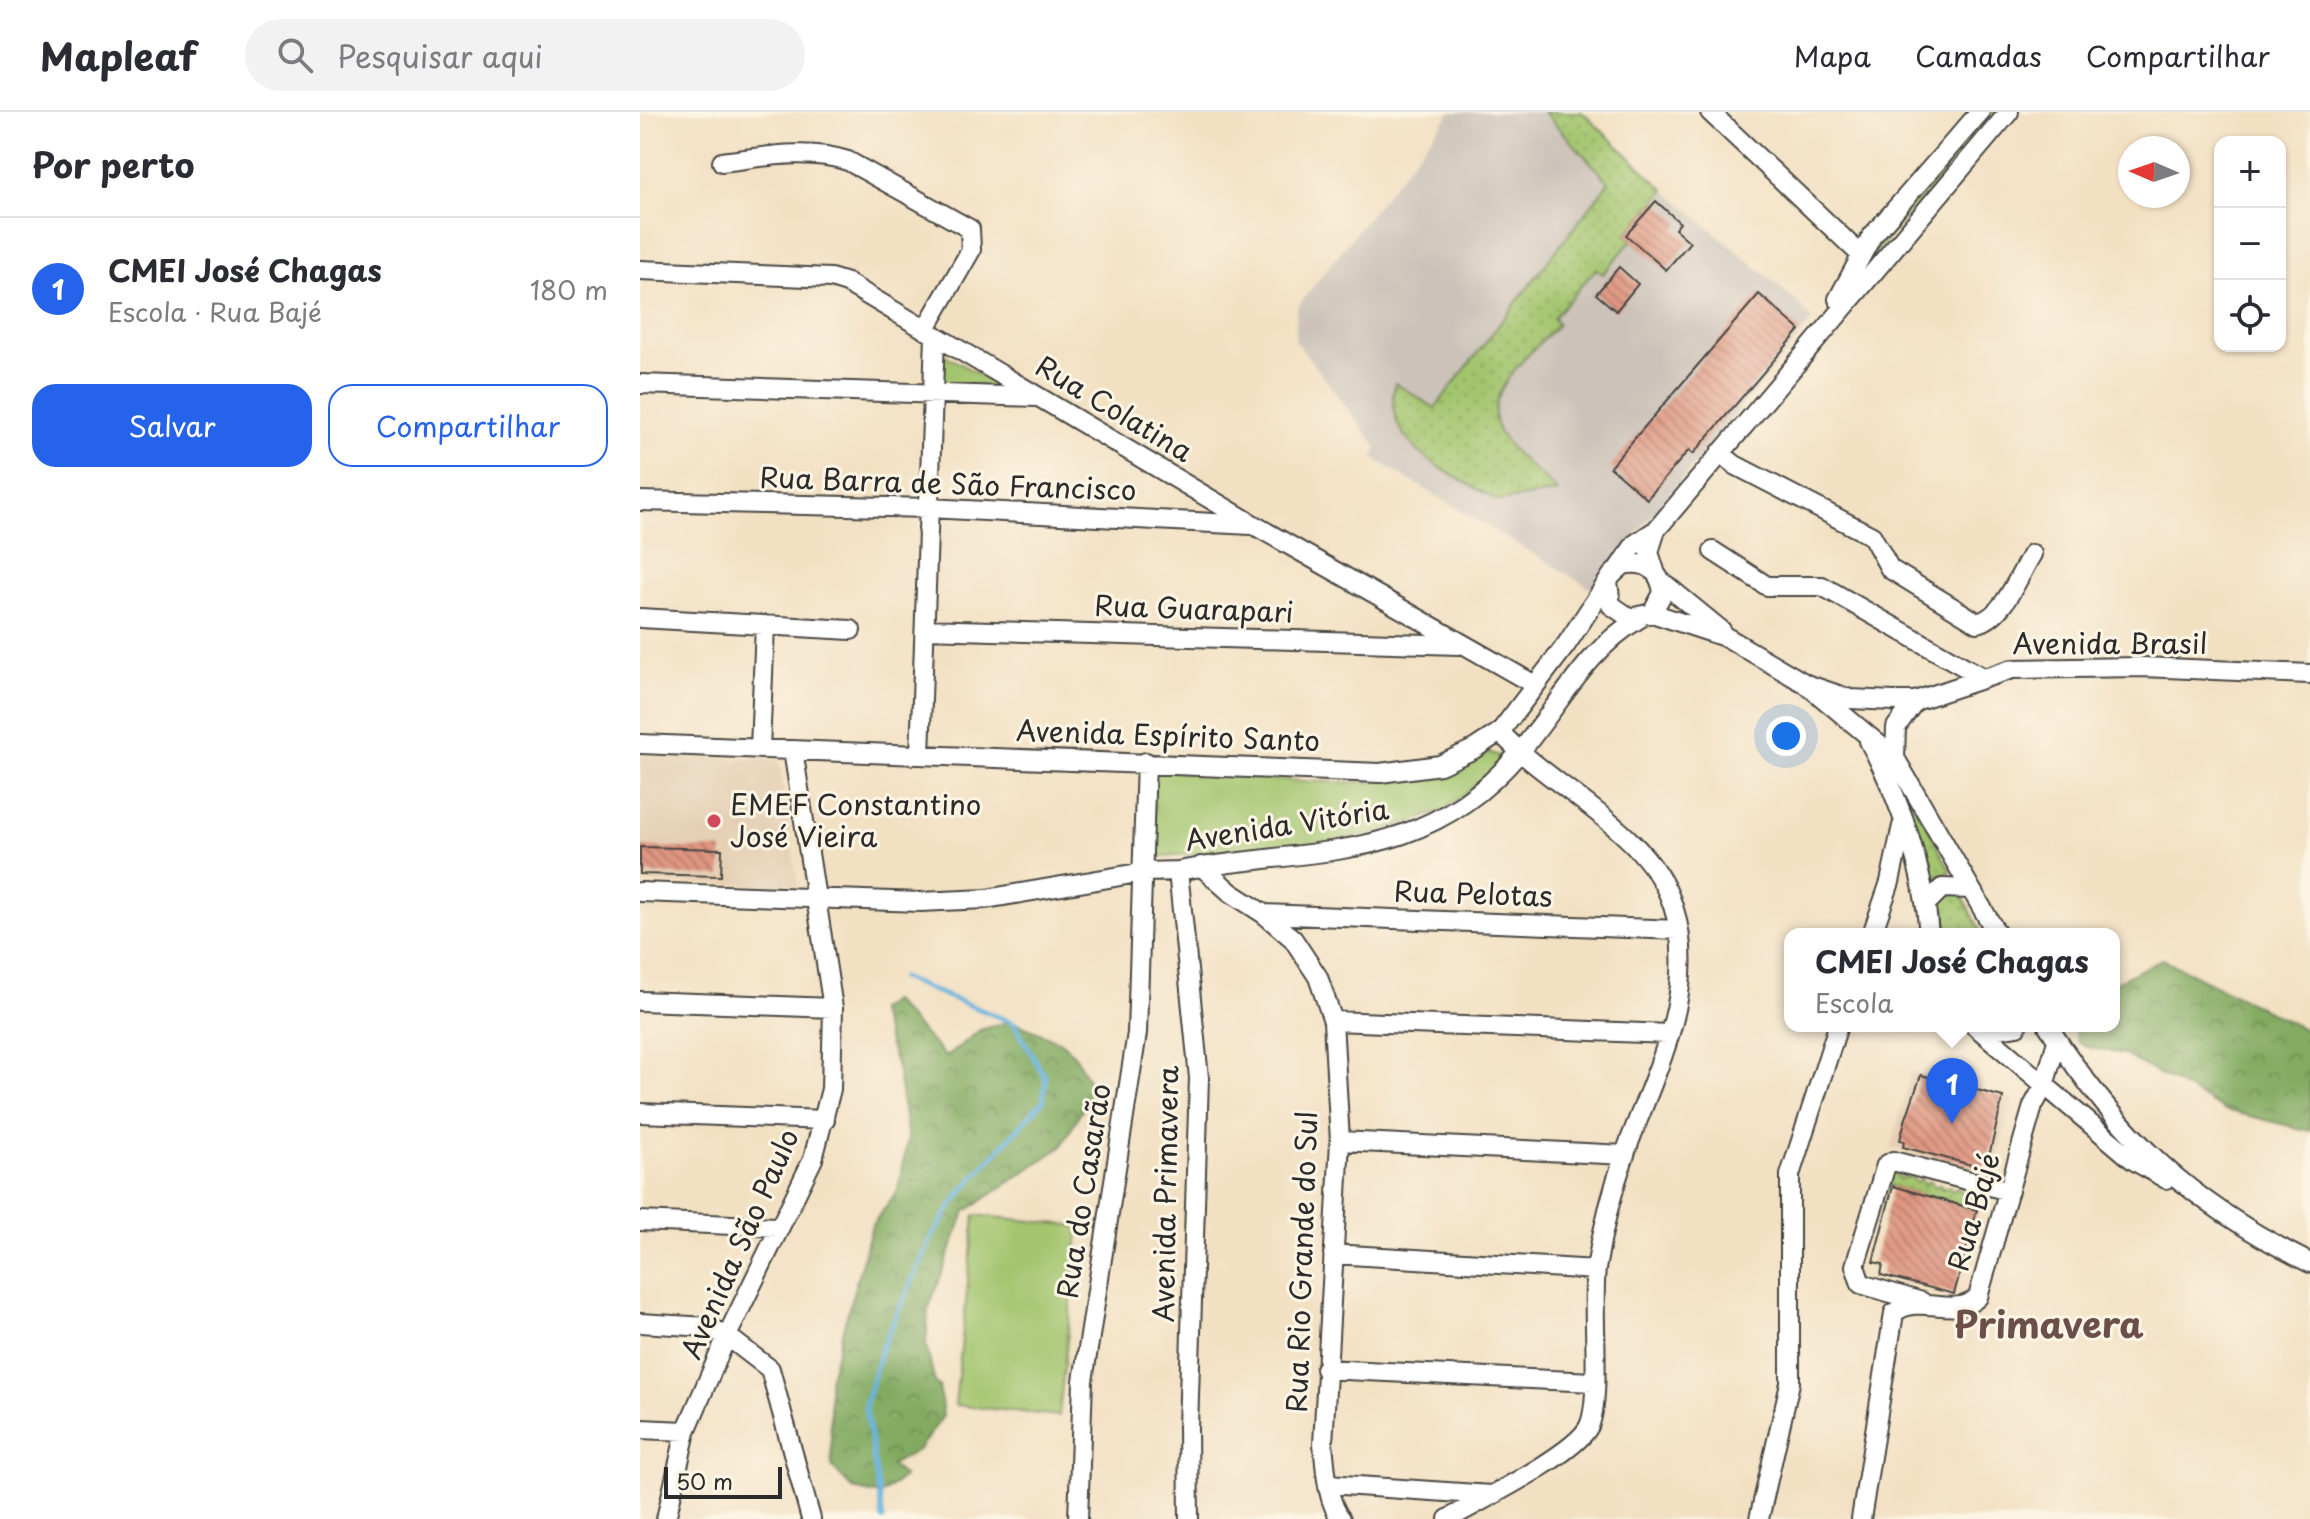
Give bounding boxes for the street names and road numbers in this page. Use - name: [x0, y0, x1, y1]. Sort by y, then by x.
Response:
- street label: Rua Colatina: [1028, 344, 1202, 472]
- street label: Rua Barra de São Francisco: [759, 454, 1137, 511]
- street label: Rua Guarapari: [1094, 583, 1294, 632]
- street label: Avenida Brasil: [2012, 621, 2208, 664]
- street label: Avenida Espírito Santo: [1015, 708, 1321, 761]
- street label: Avenida Vitória: [1182, 786, 1392, 861]
- street label: Rua Pelotas: [1393, 868, 1553, 917]
- street label: Avenida Primavera: [1141, 1064, 1188, 1323]
- street label: Rua do Casarão: [1044, 1080, 1121, 1301]
- street label: Rua Rio Grande do Sul: [1274, 1110, 1327, 1413]
- street label: Avenida São Paulo: [669, 1121, 809, 1365]
- street label: Rua Bajé: [1935, 1147, 2010, 1276]

